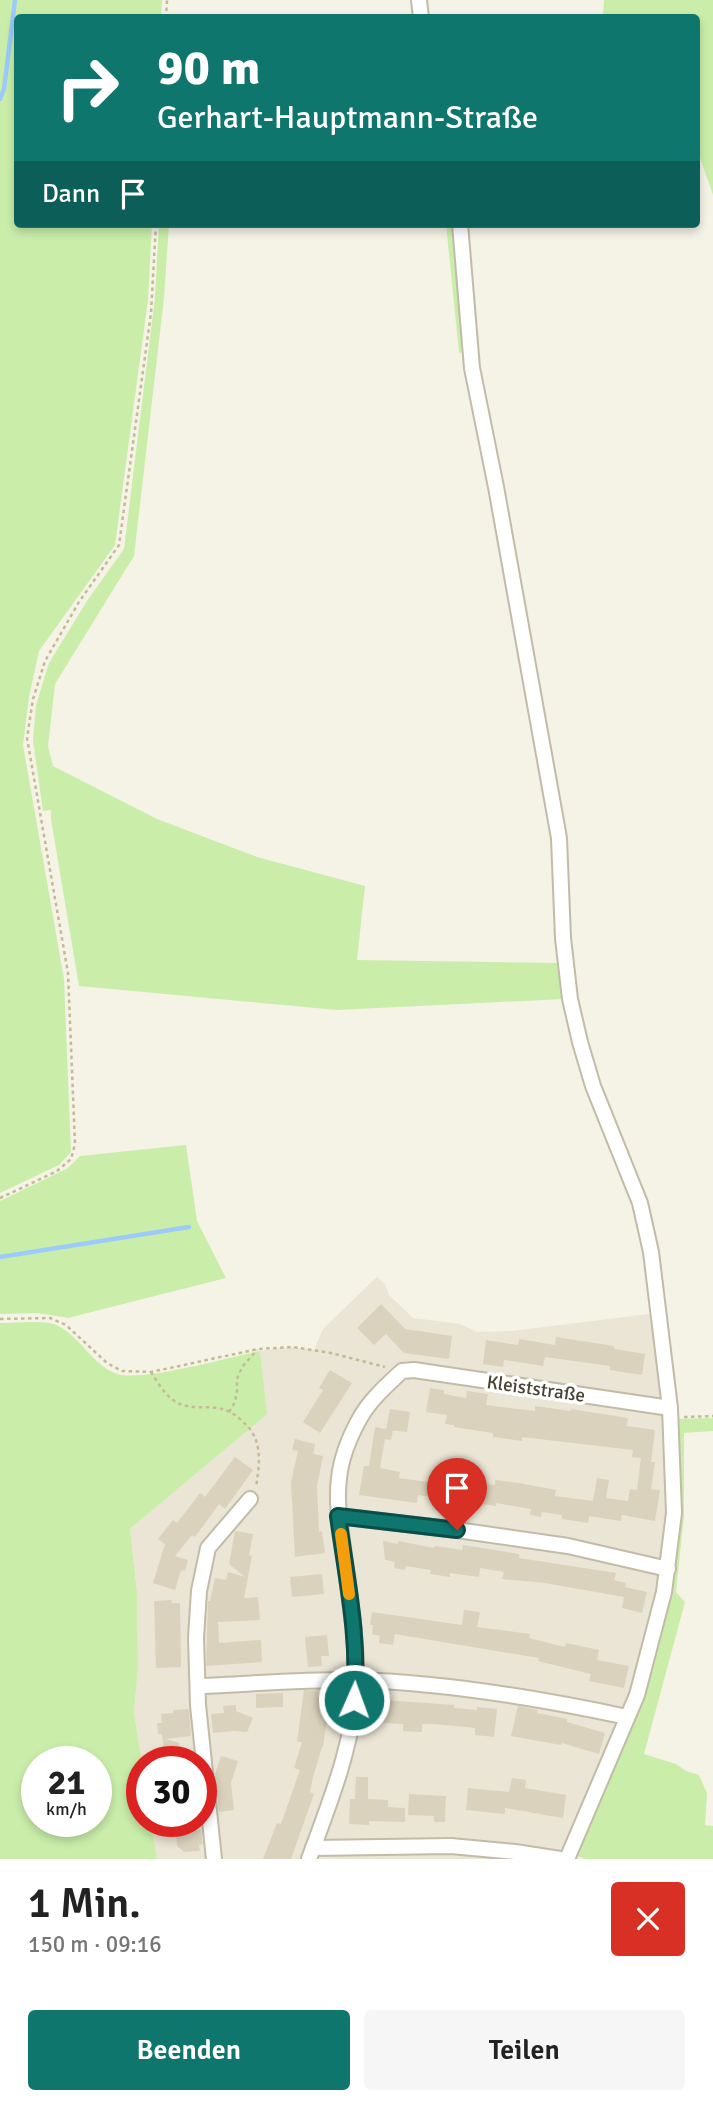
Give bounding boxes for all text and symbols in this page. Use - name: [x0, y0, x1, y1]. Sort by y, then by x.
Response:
- text: 90 m: [157, 38, 260, 98]
- icon: right: [42, 42, 133, 133]
- text: Gerhart-Hauptmann-Straße: [157, 98, 538, 137]
- icon: arrive: [114, 175, 152, 213]
- text: Dann: [42, 178, 100, 210]
- street label: Kleiststraße: [485, 1370, 587, 1408]
- pin: [427, 1458, 487, 1530]
- icon: arrive: [438, 1469, 476, 1507]
- position arrow: [317, 1663, 391, 1737]
- speed limit sign: 30: [126, 1746, 217, 1837]
- text: 21: [48, 1761, 85, 1804]
- text: km/h: [46, 1798, 87, 1820]
- text: 1 Min.: [28, 1878, 141, 1929]
- button: close: [611, 1882, 685, 1956]
- text: 150 m · 09:16: [28, 1930, 162, 1959]
- button: Beenden: [28, 2010, 350, 2090]
- button: Teilen: [364, 2010, 685, 2090]

